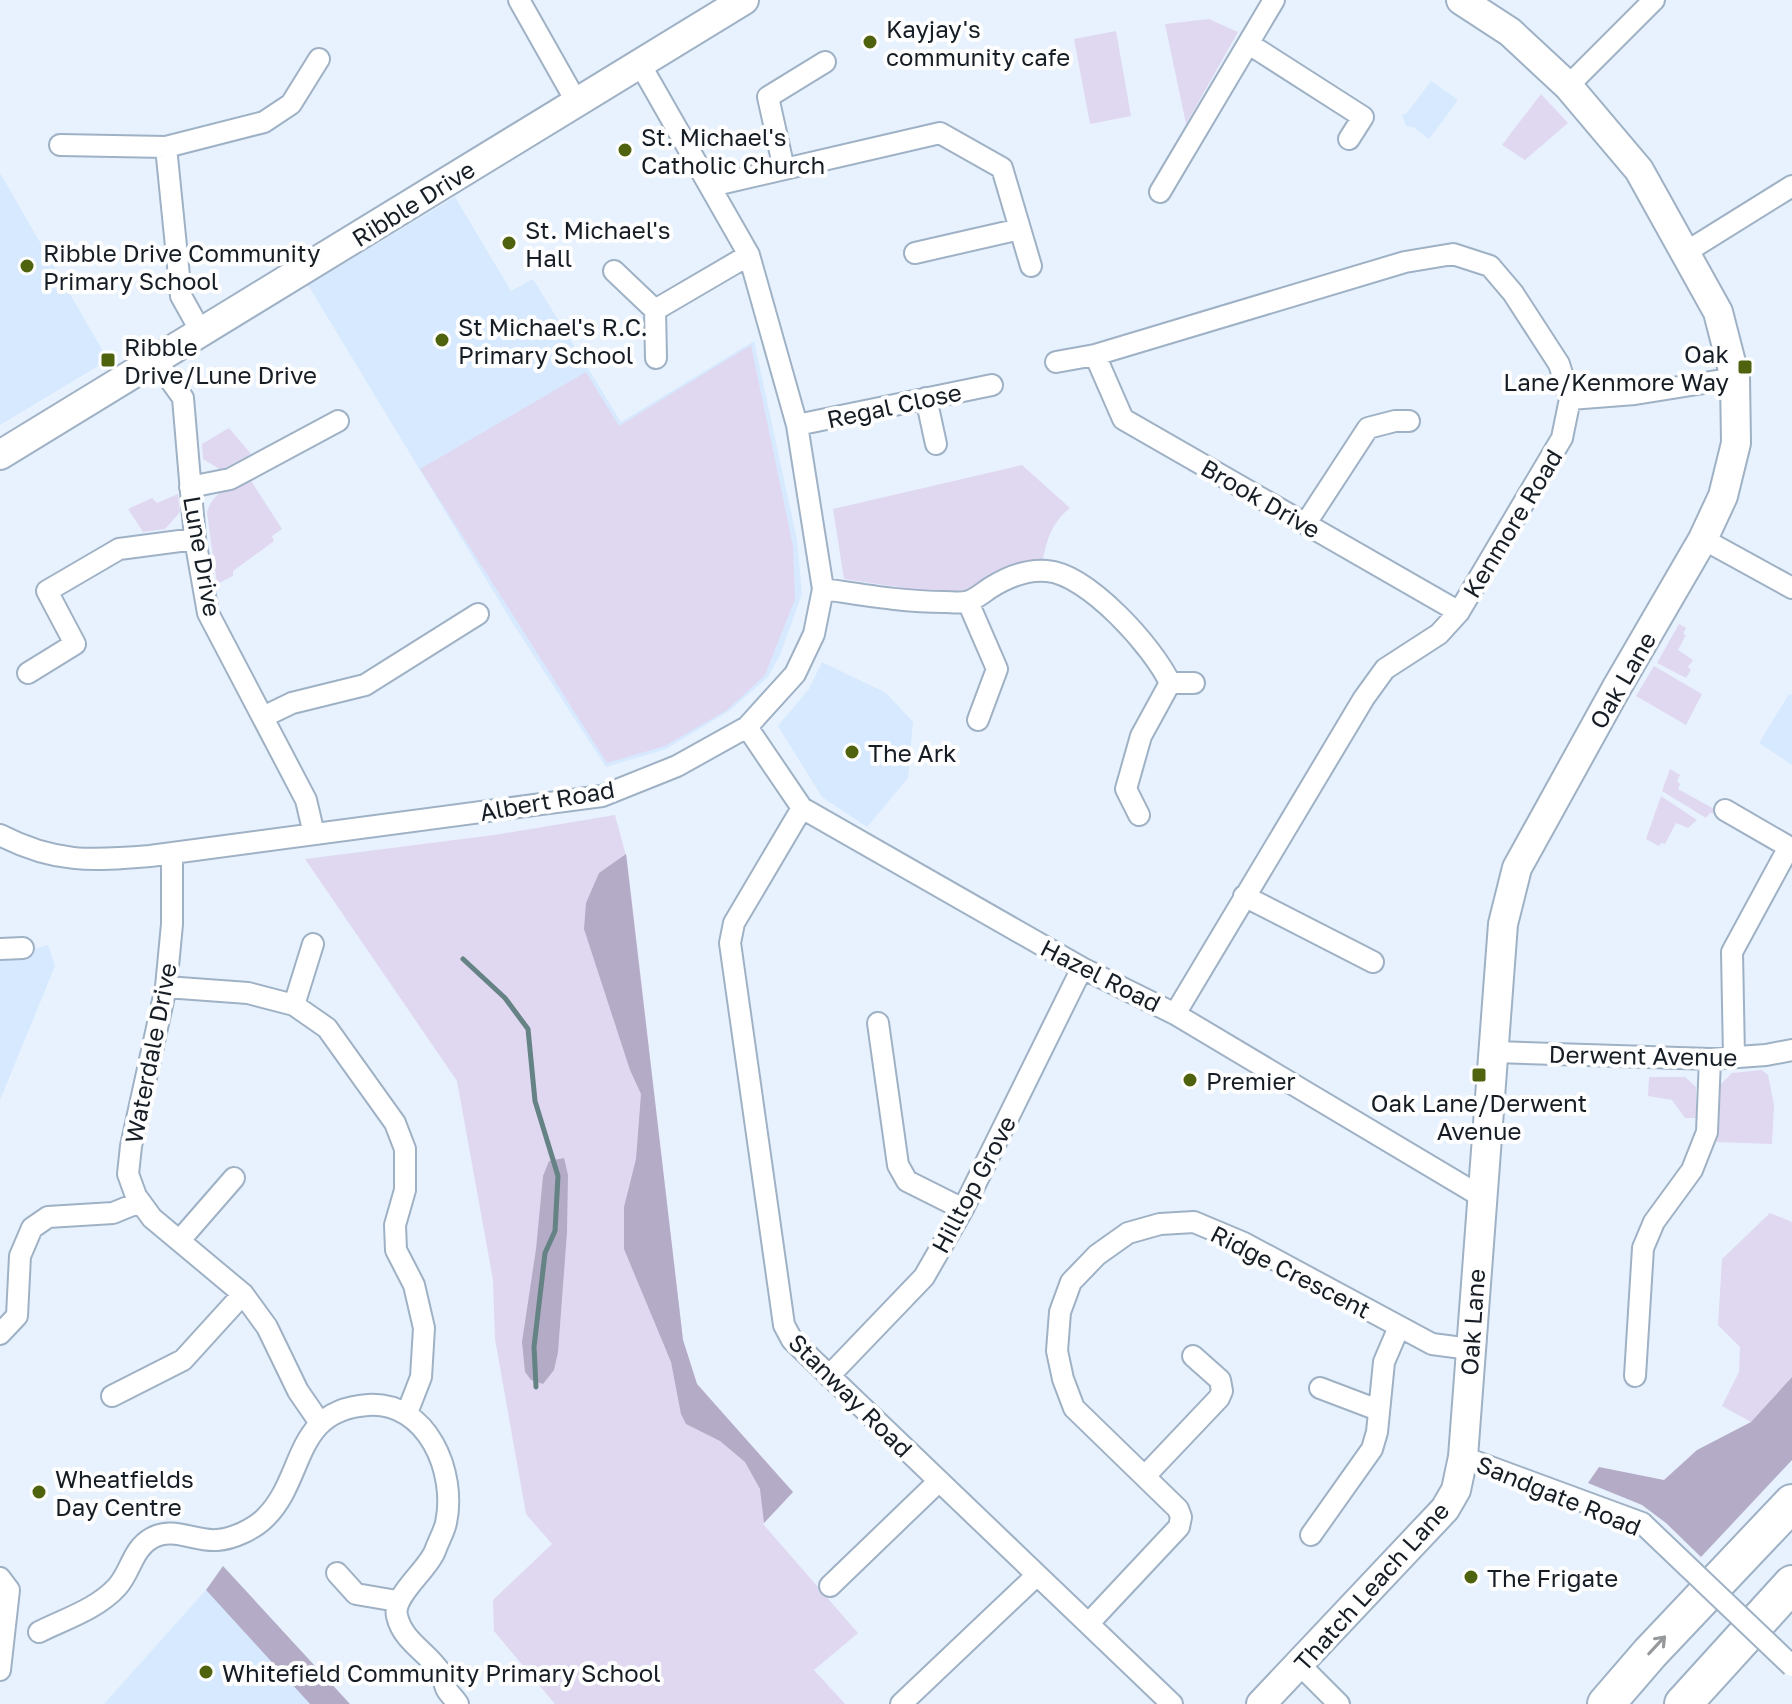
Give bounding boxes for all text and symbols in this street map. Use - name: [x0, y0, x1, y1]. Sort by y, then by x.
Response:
- place label: Kayjay's community cafe: [886, 14, 1070, 71]
- marker: Kayjay's community cafe: [861, 33, 879, 51]
- place label: St. Michael's Catholic Church: [641, 122, 825, 179]
- marker: St. Michael's Catholic Church: [616, 141, 634, 159]
- street label: Ribble Drive: [346, 154, 480, 252]
- place label: St. Michael's Hall: [525, 215, 671, 272]
- marker: St. Michael's Hall: [500, 234, 518, 252]
- place label: Ribble Drive Community Primary School: [43, 238, 321, 295]
- marker: Ribble Drive Community Primary School: [18, 257, 36, 275]
- place label: St Michael's R.C. Primary School: [458, 312, 648, 369]
- marker: St Michael's R.C. Primary School: [433, 331, 451, 349]
- place label: Ribble Drive/Lune Drive: [124, 332, 317, 389]
- place label: Oak Lane/Kenmore Way: [1503, 339, 1729, 396]
- marker: Ribble Drive/Lune Drive: [99, 351, 117, 369]
- marker: Oak Lane/Kenmore Way: [1736, 358, 1754, 376]
- street label: Regal Close: [824, 377, 964, 433]
- street label: Kenmore Road: [1456, 443, 1568, 603]
- street label: Brook Drive: [1196, 452, 1326, 544]
- street label: Lune Drive: [178, 493, 228, 619]
- street label: Oak Lane: [1583, 626, 1661, 734]
- place label: The Ark: [868, 738, 957, 767]
- marker: The Ark: [843, 743, 861, 761]
- street label: Albert Road: [477, 774, 617, 826]
- street label: Hazel Road: [1036, 932, 1166, 1018]
- street label: Waterdale Drive: [118, 960, 182, 1146]
- street label: Derwent Avenue: [1548, 1039, 1738, 1071]
- place label: Premier: [1206, 1066, 1296, 1095]
- marker: Oak Lane/Derwent Avenue: [1470, 1066, 1488, 1084]
- marker: Premier: [1181, 1071, 1199, 1089]
- place label: Oak Lane/Derwent Avenue: [1371, 1088, 1587, 1145]
- street label: Hilltop Grove: [925, 1110, 1021, 1258]
- street label: Ridge Crescent: [1206, 1218, 1376, 1324]
- street label: Oak Lane: [1454, 1268, 1490, 1376]
- street label: Stanway Road: [783, 1327, 919, 1463]
- street label: Sandgate Road: [1473, 1449, 1645, 1541]
- place label: Wheatfields Day Centre: [55, 1464, 194, 1521]
- marker: Wheatfields Day Centre: [30, 1483, 48, 1501]
- street label: Thatch Leach Lane: [1288, 1496, 1454, 1676]
- place label: The Frigate: [1487, 1563, 1618, 1592]
- marker: The Frigate: [1462, 1568, 1480, 1586]
- one-way arrow: [1648, 1635, 1667, 1655]
- place label: Whitefield Community Primary School: [222, 1658, 661, 1687]
- marker: Whitefield Community Primary School: [197, 1663, 215, 1681]

